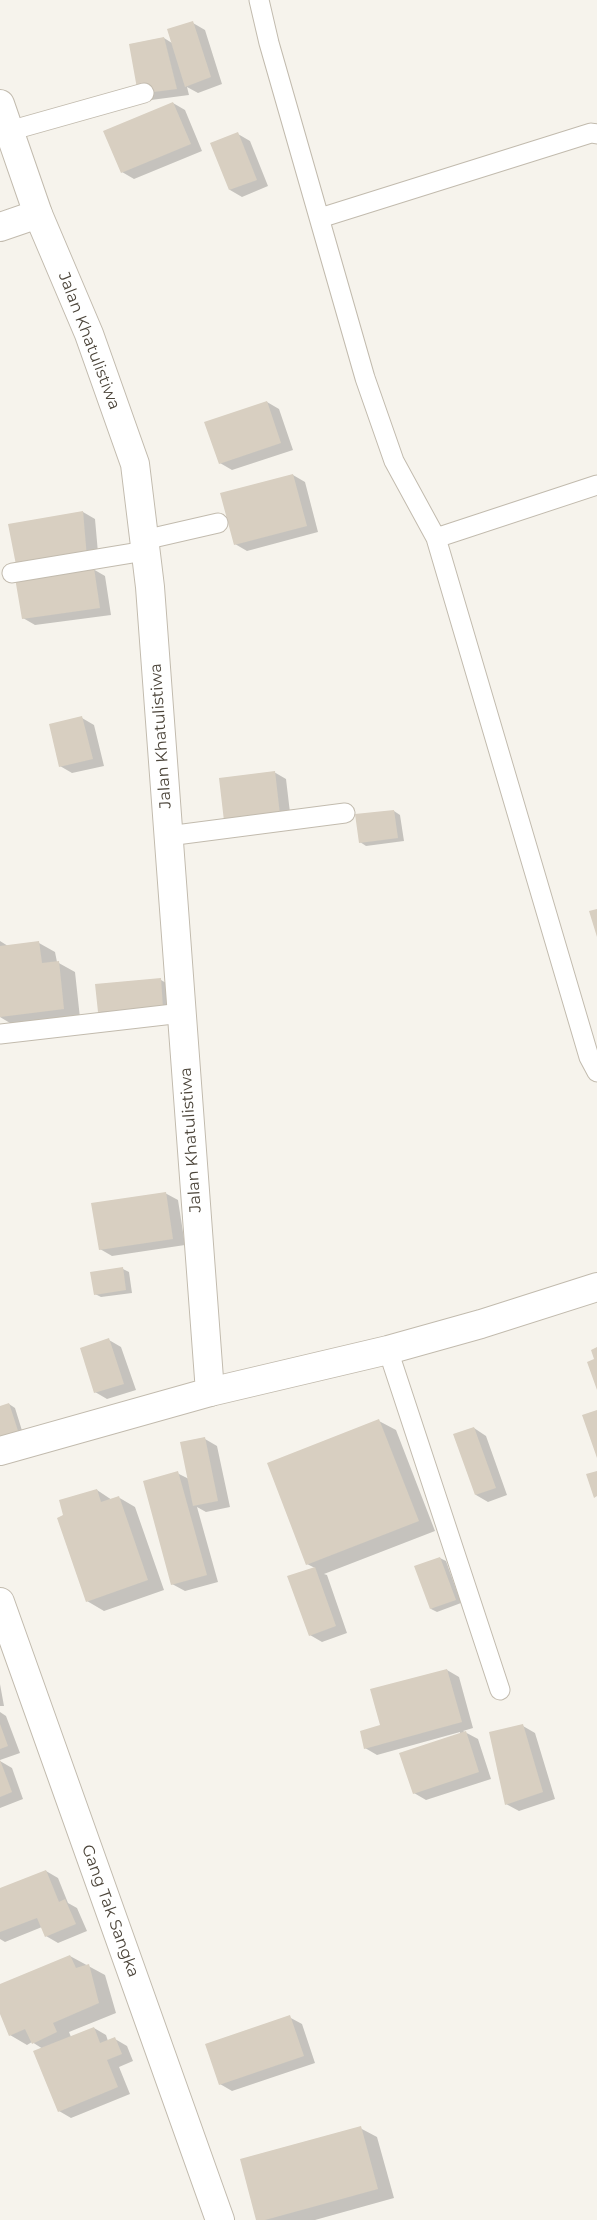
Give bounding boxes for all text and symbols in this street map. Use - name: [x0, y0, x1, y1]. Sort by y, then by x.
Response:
- street label: Jalan Khatulistiwa: [54, 270, 124, 412]
- street label: Jalan Khatulistiwa: [146, 663, 176, 809]
- street label: Jalan Khatulistiwa: [176, 1067, 206, 1213]
- street label: Gang Tak Sangka: [77, 1842, 143, 1980]

